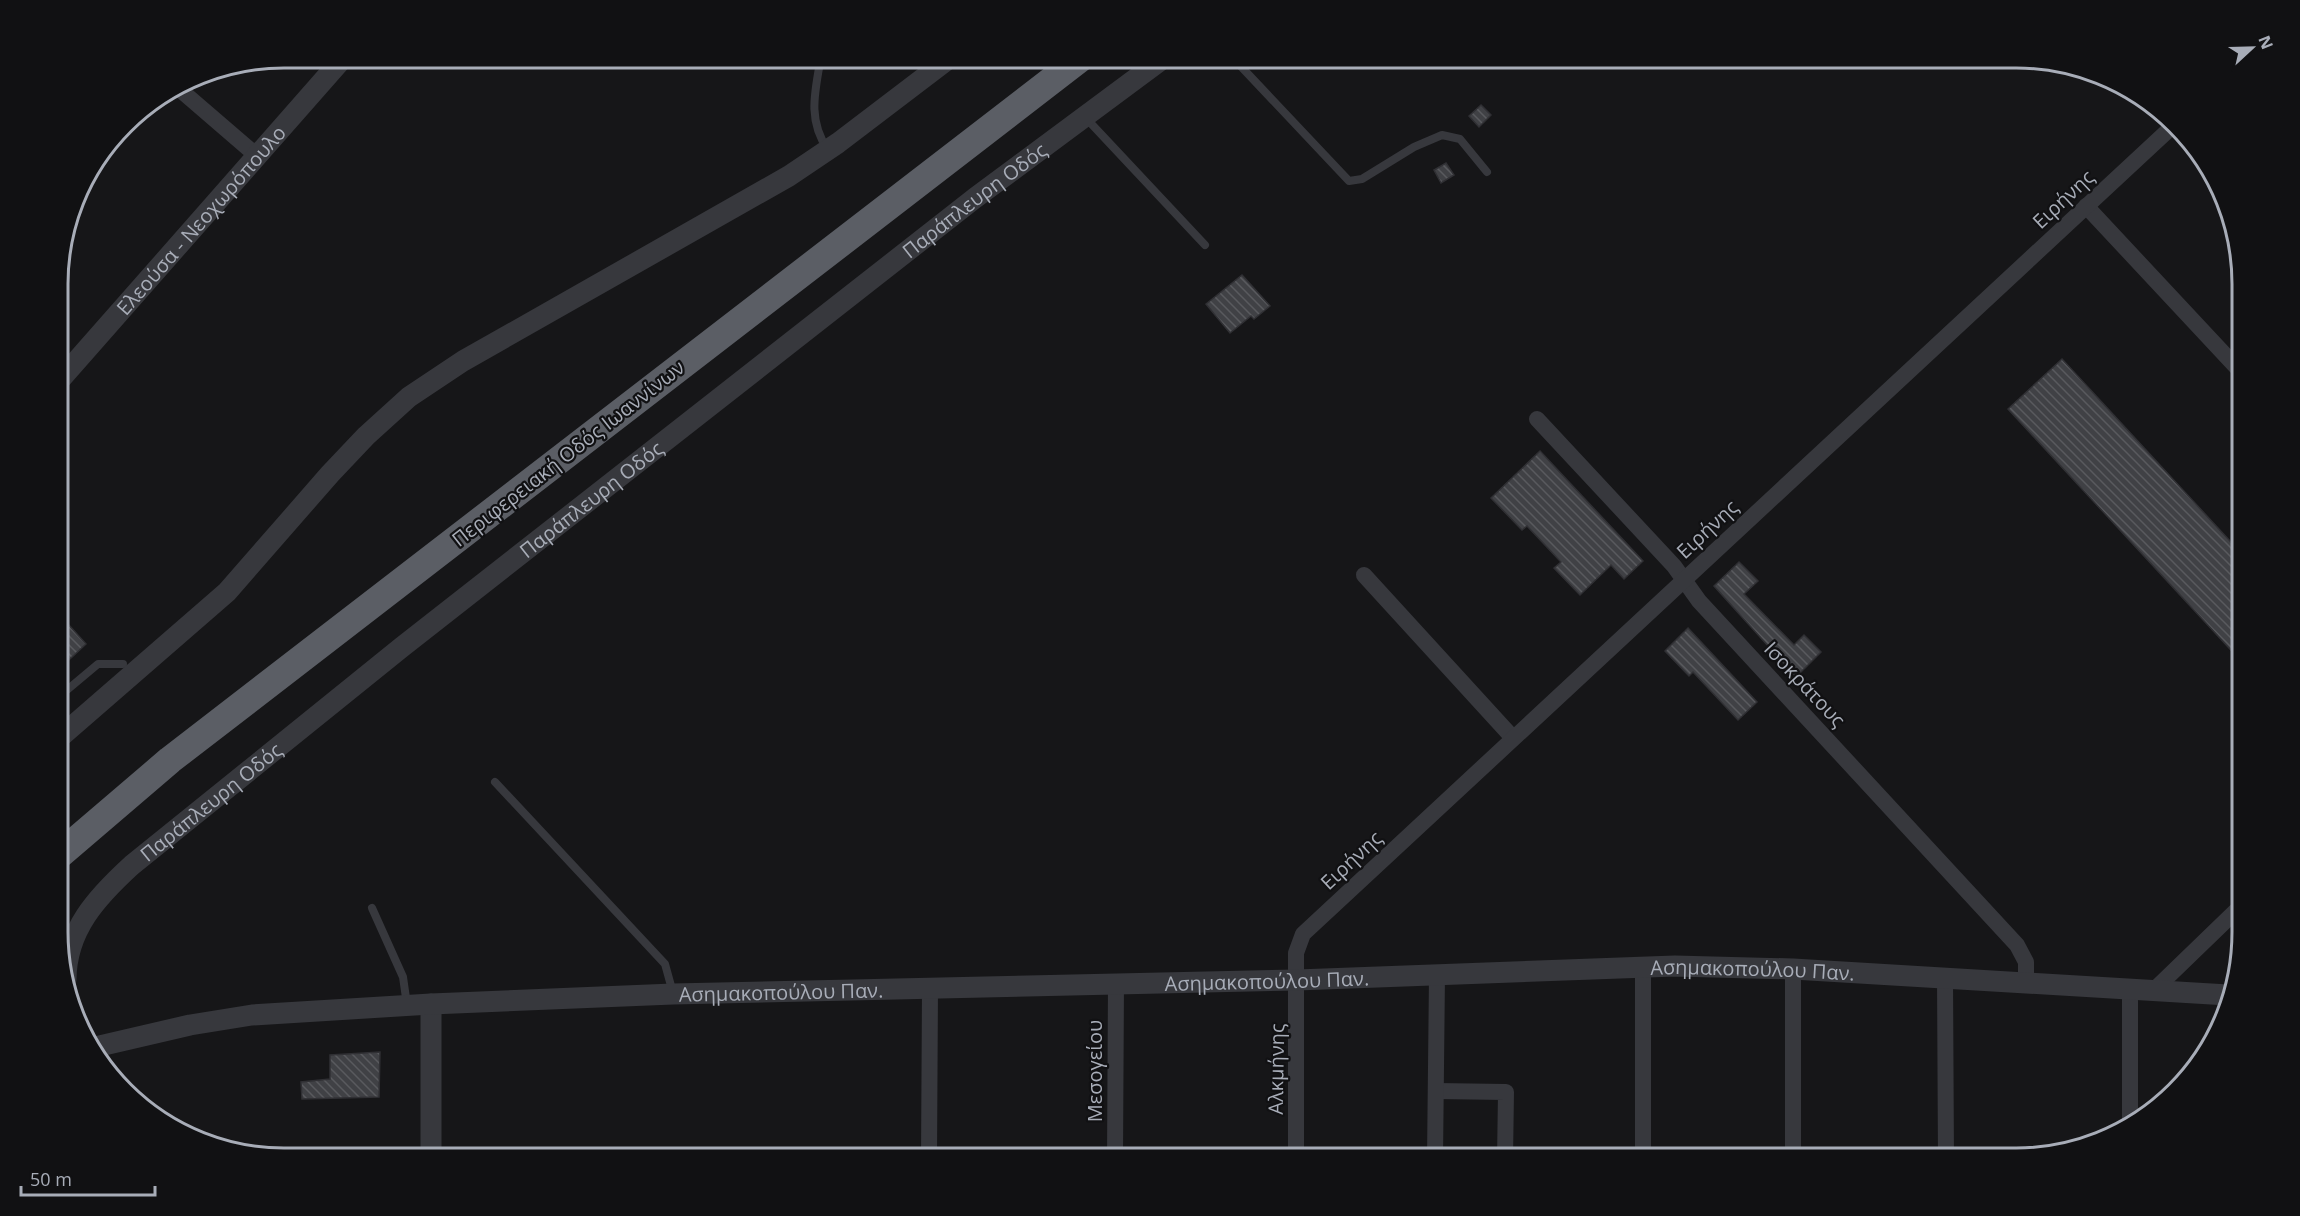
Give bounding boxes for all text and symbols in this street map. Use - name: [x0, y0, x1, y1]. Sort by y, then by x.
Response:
- north arrow: [2222, 18, 2282, 78]
- text: N: [2253, 32, 2279, 53]
- street label: Ελεούσα - Νεοχωρόπουλο: [110, 119, 291, 320]
- street label: Παράπλευρη Οδός: [896, 136, 1052, 264]
- street label: Ειρήνης: [2026, 163, 2100, 234]
- street label: Περιφερειακή Οδός Ιωαννίνων: [446, 353, 690, 552]
- street label: Παράπλευρη Οδός: [514, 434, 669, 564]
- street label: Ειρήνης: [1670, 493, 1744, 564]
- street label: Ισοκράτους: [1758, 635, 1852, 733]
- street label: Παράπλευρη Οδός: [134, 736, 288, 867]
- street label: Ειρήνης: [1314, 824, 1388, 895]
- street label: Ασημακοπούλου Παν.: [1650, 953, 1856, 986]
- street label: Ασημακοπούλου Παν.: [1164, 964, 1370, 996]
- street label: Ασημακοπούλου Παν.: [678, 976, 884, 1007]
- street label: Μεσογείου: [1081, 1020, 1108, 1122]
- street label: Αλκμήνης: [1262, 1023, 1290, 1115]
- scale bar: [21, 1159, 154, 1197]
- text: 50 m: [30, 1167, 72, 1191]

